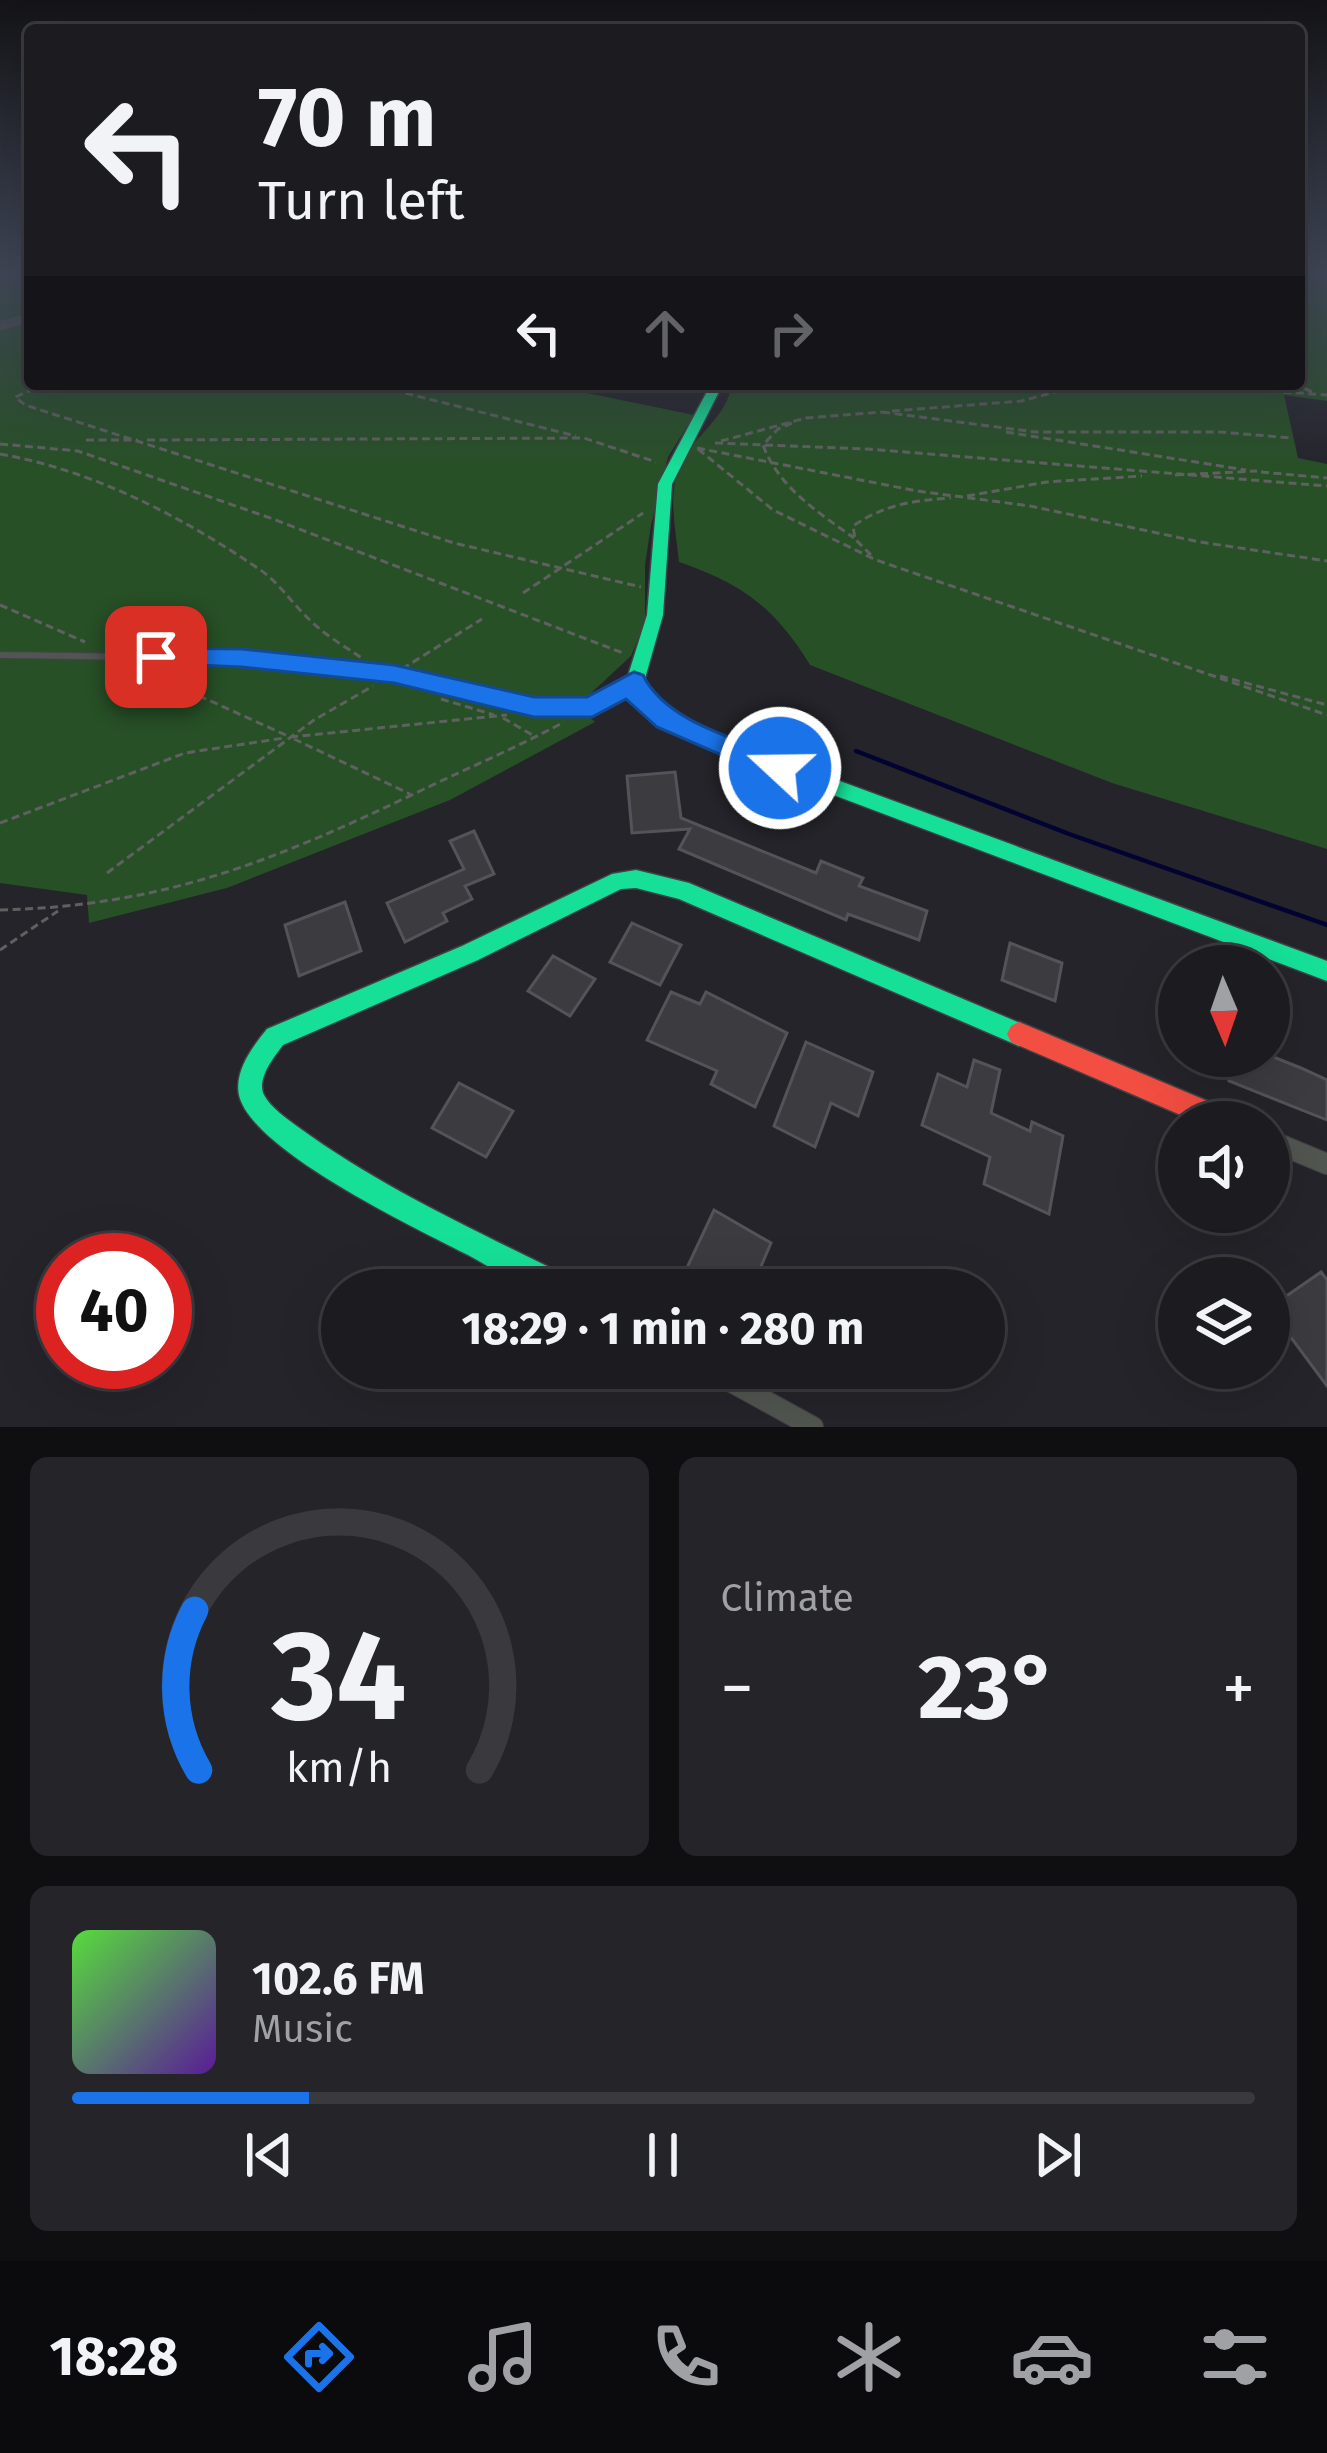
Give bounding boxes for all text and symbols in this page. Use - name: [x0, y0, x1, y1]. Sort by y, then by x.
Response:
- text: 70 m: [258, 67, 436, 168]
- icon: left: [60, 72, 216, 228]
- text: Turn left: [258, 169, 465, 233]
- icon: left: [506, 300, 572, 366]
- icon: ahead: [632, 300, 698, 366]
- icon: right: [758, 300, 824, 366]
- pin: [105, 606, 207, 708]
- icon: arrive: [123, 624, 189, 690]
- position arrow: [717, 705, 843, 831]
- north arrow: [1158, 945, 1290, 1077]
- map controls: [1158, 945, 1290, 1389]
- button: sound: [1158, 1101, 1290, 1233]
- speed limit sign: 40: [36, 1233, 192, 1389]
- button: layers: [1158, 1257, 1290, 1389]
- text: 18:29 · 1 min · 280 m: [462, 1302, 864, 1356]
- text: Climate: [721, 1575, 854, 1621]
- text: 34: [271, 1602, 407, 1752]
- text: 23°: [918, 1634, 1058, 1742]
- text: −: [721, 1649, 754, 1728]
- text: +: [1222, 1649, 1255, 1728]
- text: km/h: [286, 1741, 392, 1792]
- text: 102.6 FM: [252, 1952, 425, 2006]
- text: Music: [252, 2006, 353, 2052]
- icon: previous: [236, 2122, 302, 2188]
- icon: pause: [630, 2122, 696, 2188]
- icon: next: [1025, 2122, 1091, 2188]
- icon: directions: [277, 2315, 361, 2399]
- icon: music: [461, 2315, 545, 2399]
- icon: phone: [644, 2315, 728, 2399]
- icon: climate: [827, 2315, 911, 2399]
- icon: car: [1010, 2315, 1094, 2399]
- icon: filters: [1193, 2315, 1277, 2399]
- text: 18:28: [50, 2325, 178, 2389]

